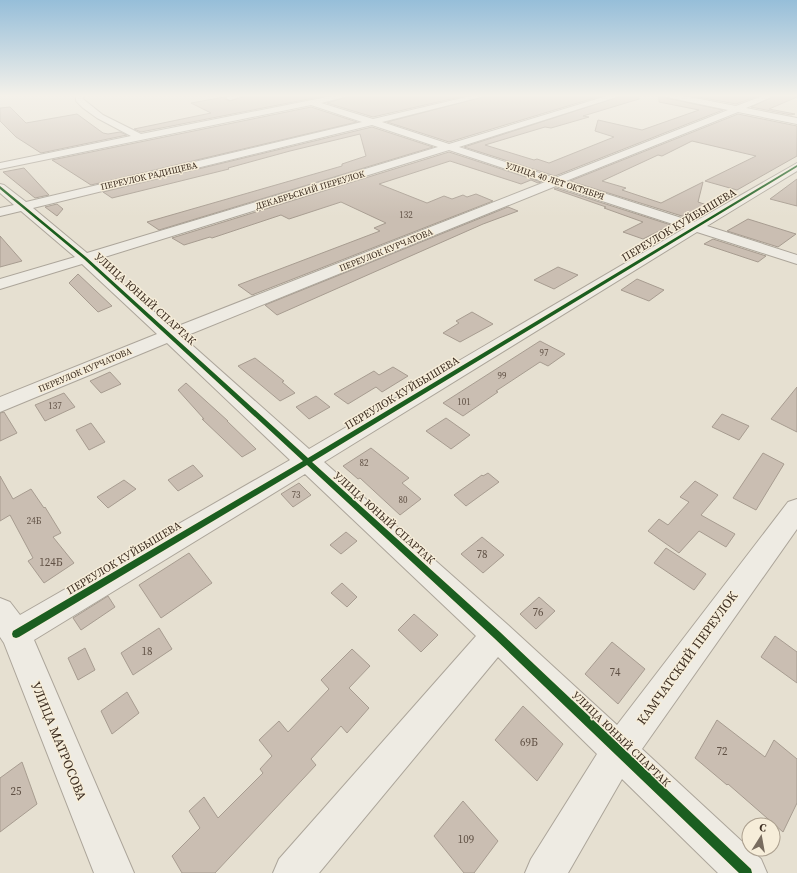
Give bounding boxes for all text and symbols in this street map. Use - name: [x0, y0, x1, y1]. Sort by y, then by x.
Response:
- street label: ПЕРЕУЛОК РАДИЩЕВА: [100, 159, 198, 193]
- street label: УЛИЦА 40 ЛЕТ ОКТЯБРЯ: [504, 159, 606, 203]
- street label: ДЕКАБРЬСКИЙ ПЕРЕУЛОК: [254, 168, 366, 212]
- street label: ПЕРЕУЛОК КУЙБЫШЕВА: [619, 184, 740, 265]
- house number: 132: [399, 209, 413, 221]
- street label: ПЕРЕУЛОК КУРЧАТОВА: [337, 226, 435, 274]
- street label: УЛИЦА ЮНЫЙ СПАРТАК: [91, 249, 199, 349]
- street label: ПЕРЕУЛОК КУРЧАТОВА: [37, 345, 134, 395]
- house number: 97: [539, 347, 549, 359]
- street label: ПЕРЕУЛОК КУЙБЫШЕВА: [342, 352, 463, 433]
- house number: 99: [497, 370, 507, 382]
- house number: 101: [457, 396, 471, 408]
- house number: 137: [48, 400, 62, 412]
- house number: 82: [359, 457, 369, 469]
- street label: УЛИЦА ЮНЫЙ СПАРТАК: [330, 468, 438, 568]
- house number: 73: [291, 489, 301, 501]
- house number: 80: [398, 494, 408, 506]
- house number: 24Б: [27, 515, 42, 527]
- street label: ПЕРЕУЛОК КУЙБЫШЕВА: [64, 517, 185, 598]
- house number: 78: [477, 547, 488, 562]
- house number: 124Б: [39, 555, 63, 570]
- street label: КАМЧАТСКИЙ ПЕРЕУЛОК: [633, 588, 741, 728]
- house number: 76: [533, 605, 544, 620]
- house number: 18: [142, 644, 153, 659]
- house number: 74: [610, 665, 621, 680]
- street label: УЛИЦА МАТРОСОВА: [27, 679, 91, 803]
- street label: УЛИЦА ЮНЫЙ СПАРТАК: [569, 688, 674, 791]
- house number: 69Б: [520, 735, 538, 750]
- house number: 72: [717, 744, 728, 759]
- house number: 25: [11, 784, 22, 799]
- north arrow: [741, 817, 781, 857]
- text: С: [758, 820, 768, 836]
- house number: 109: [458, 832, 474, 847]

